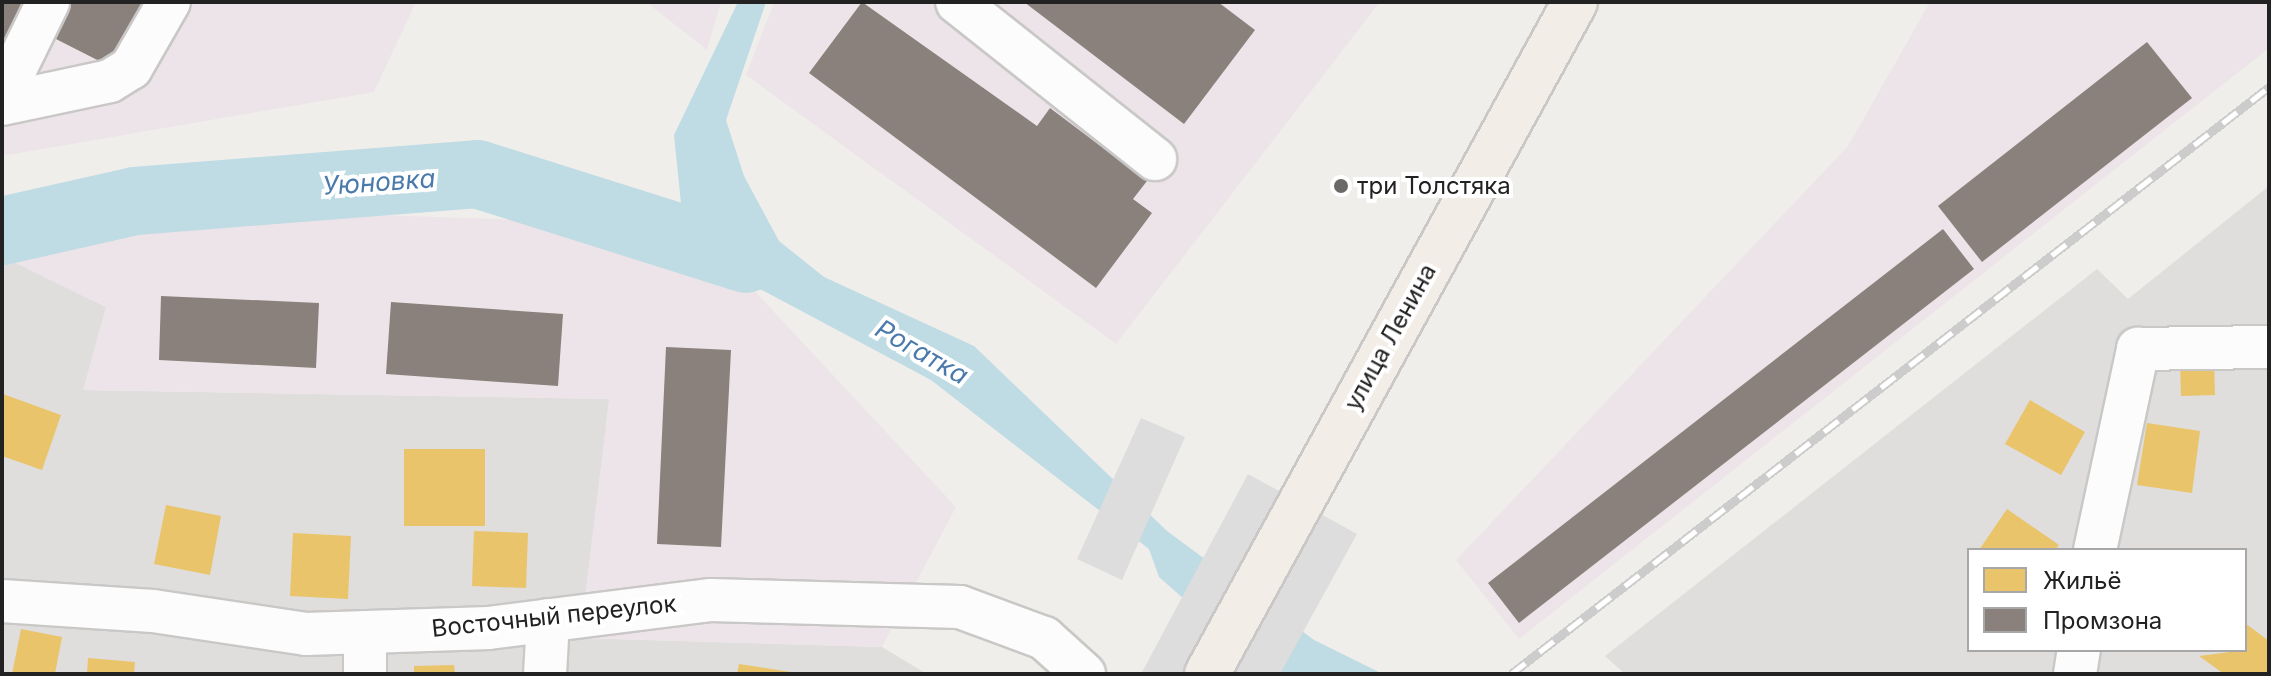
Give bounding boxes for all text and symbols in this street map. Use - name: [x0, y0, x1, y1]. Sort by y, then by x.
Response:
- water label: Уюновка: [322, 162, 436, 202]
- place label: три Толстяка: [1357, 172, 1511, 200]
- marker: три Толстяка: [1332, 177, 1350, 195]
- street label: улица Ленина: [1338, 259, 1442, 415]
- water label: Рогатка: [870, 313, 974, 391]
- legend: [1967, 548, 2247, 652]
- text: Жильё: [2043, 566, 2121, 595]
- street label: Восточный переулок: [430, 589, 678, 643]
- text: Промзона: [2043, 606, 2162, 635]

